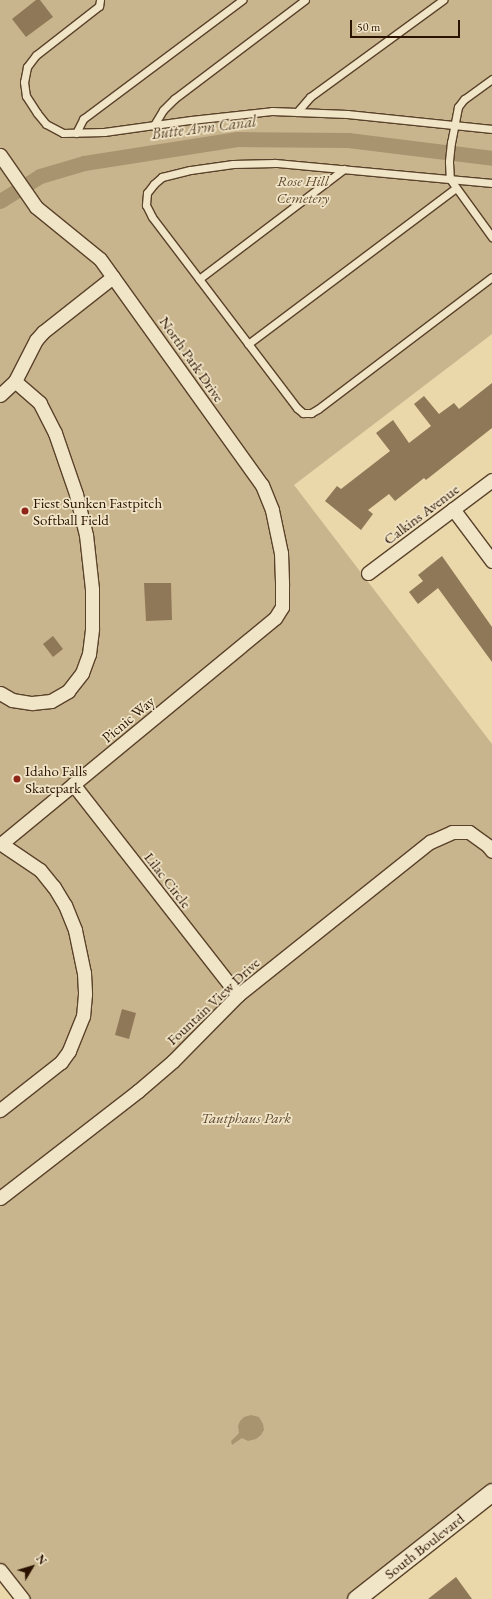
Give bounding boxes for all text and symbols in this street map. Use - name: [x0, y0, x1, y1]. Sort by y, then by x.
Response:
- scale bar: [352, 12, 462, 38]
- text: 50 m: [357, 19, 380, 35]
- water label: Butte Arm Canal: [150, 112, 258, 144]
- park label: Rose Hill Cemetery: [277, 171, 329, 206]
- street label: North Park Drive: [156, 313, 228, 405]
- street label: Calkins Avenue: [380, 480, 462, 548]
- place label: Fiest Sunken Fastpitch Softball Field: [33, 493, 162, 528]
- marker: Fiest Sunken Fastpitch Softball Field: [20, 506, 30, 516]
- street label: Picnic Way: [98, 692, 158, 746]
- place label: Idaho Falls Skatepark: [25, 761, 87, 796]
- marker: Idaho Falls Skatepark: [12, 774, 22, 784]
- street label: Lilac Circle: [141, 848, 195, 912]
- street label: Fountain View Drive: [163, 953, 263, 1049]
- park label: Tautphaus Park: [201, 1109, 291, 1127]
- street label: South Boulevard: [381, 1509, 467, 1583]
- north arrow: [12, 1547, 52, 1587]
- text: N: [33, 1552, 50, 1567]

